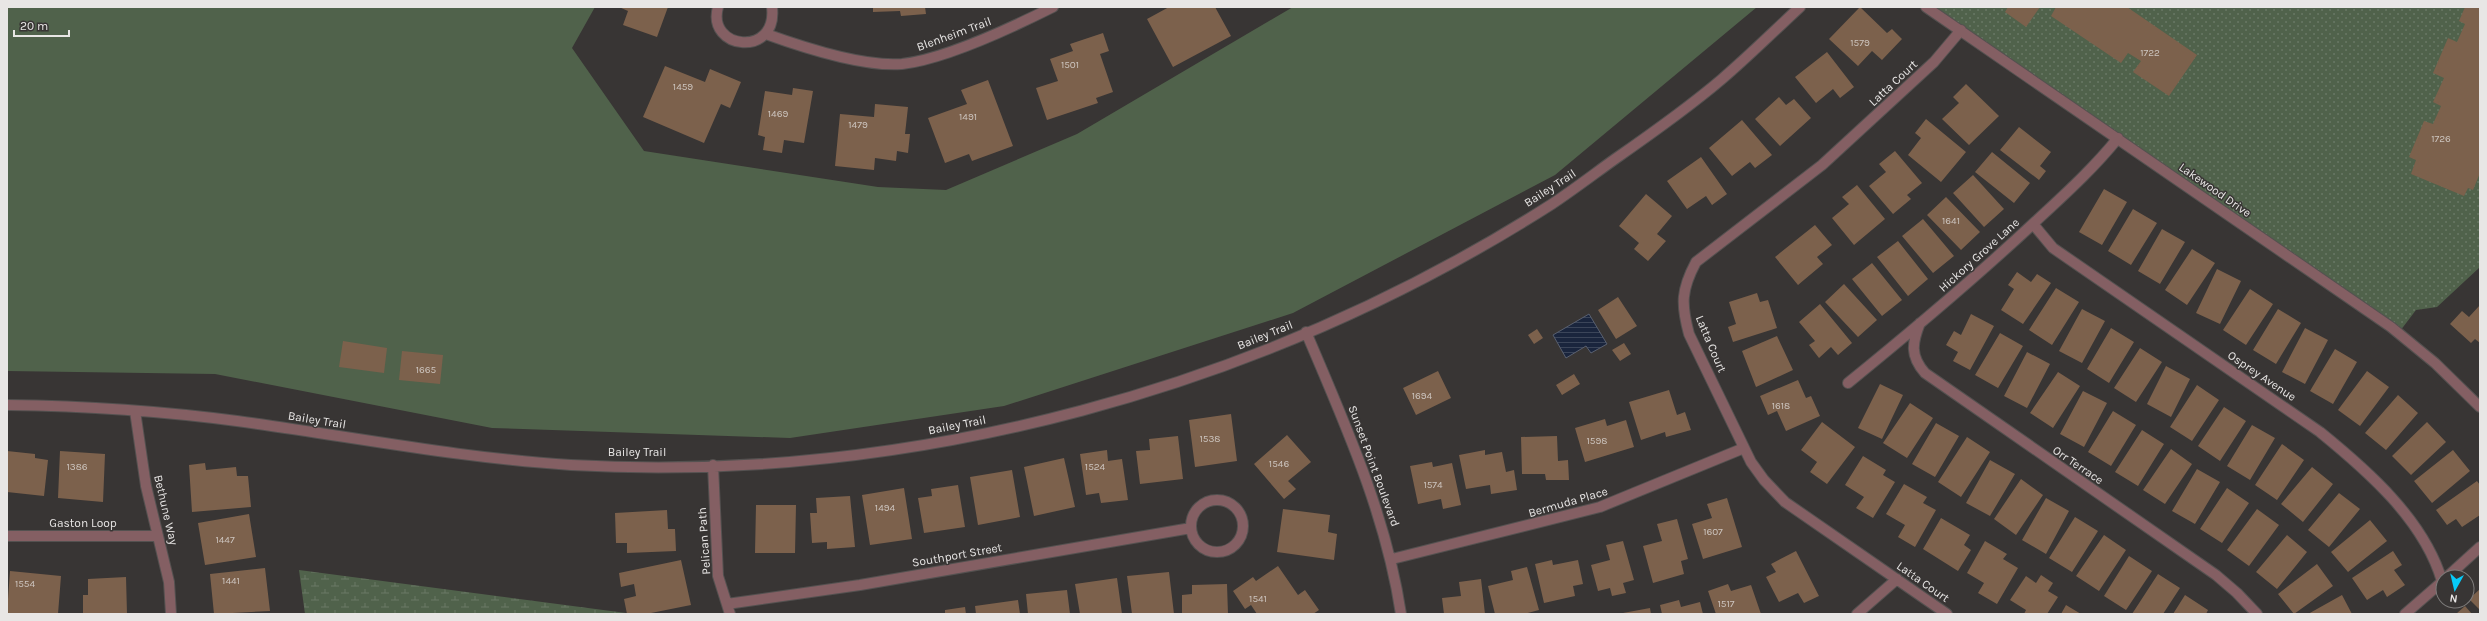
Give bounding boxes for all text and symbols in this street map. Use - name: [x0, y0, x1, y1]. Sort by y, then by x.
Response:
- scale bar: [14, 12, 69, 38]
- street label: Blenheim Trail: [915, 14, 993, 54]
- text: 20 m: [20, 19, 48, 33]
- house number: 1579: [1850, 37, 1870, 49]
- house number: 1722: [2140, 47, 2160, 59]
- street label: Latta Court: [1866, 57, 1920, 109]
- house number: 1501: [1061, 59, 1079, 71]
- house number: 1459: [673, 81, 693, 93]
- house number: 1469: [768, 108, 788, 120]
- house number: 1491: [959, 111, 977, 123]
- house number: 1479: [848, 119, 868, 131]
- house number: 1726: [2431, 133, 2451, 145]
- street label: Lakewood Drive: [2176, 160, 2254, 220]
- street label: Bailey Trail: [1522, 166, 1578, 210]
- street label: Hickory Grove Lane: [1936, 215, 2022, 295]
- house number: 1641: [1942, 215, 1960, 227]
- street label: Latta Court: [1693, 313, 1729, 375]
- street label: Bailey Trail: [1235, 318, 1295, 352]
- street label: Osprey Avenue: [2225, 348, 2299, 404]
- house number: 1665: [416, 364, 437, 376]
- house number: 1694: [1412, 390, 1433, 402]
- house number: 1618: [1772, 400, 1790, 412]
- street label: Sunset Point Boulevard: [1346, 404, 1402, 528]
- street label: Bailey Trail: [287, 409, 347, 431]
- street label: Bailey Trail: [927, 413, 987, 437]
- house number: 1538: [1199, 433, 1221, 445]
- house number: 1598: [1587, 435, 1607, 447]
- street label: Orr Terrace: [2050, 443, 2106, 487]
- street label: Bailey Trail: [608, 445, 666, 459]
- house number: 1546: [1269, 458, 1289, 470]
- house number: 1386: [66, 461, 88, 473]
- house number: 1524: [1085, 461, 1106, 473]
- street label: Bethune Way: [151, 474, 181, 547]
- house number: 1574: [1423, 479, 1443, 491]
- street label: Bermuda Place: [1527, 484, 1609, 520]
- house number: 1494: [875, 502, 896, 514]
- street label: Pelican Path: [695, 507, 713, 575]
- street label: Gaston Loop: [49, 516, 117, 530]
- house number: 1607: [1703, 526, 1723, 538]
- house number: 1447: [215, 534, 235, 546]
- street label: Southport Street: [911, 540, 1004, 570]
- street label: Latta Court: [1894, 559, 1952, 605]
- north arrow: [2435, 569, 2475, 609]
- house number: 1441: [222, 575, 240, 587]
- house number: 1554: [15, 578, 36, 590]
- text: N: [2449, 591, 2458, 605]
- house number: 1541: [1249, 593, 1267, 605]
- house number: 1517: [1718, 598, 1735, 610]

